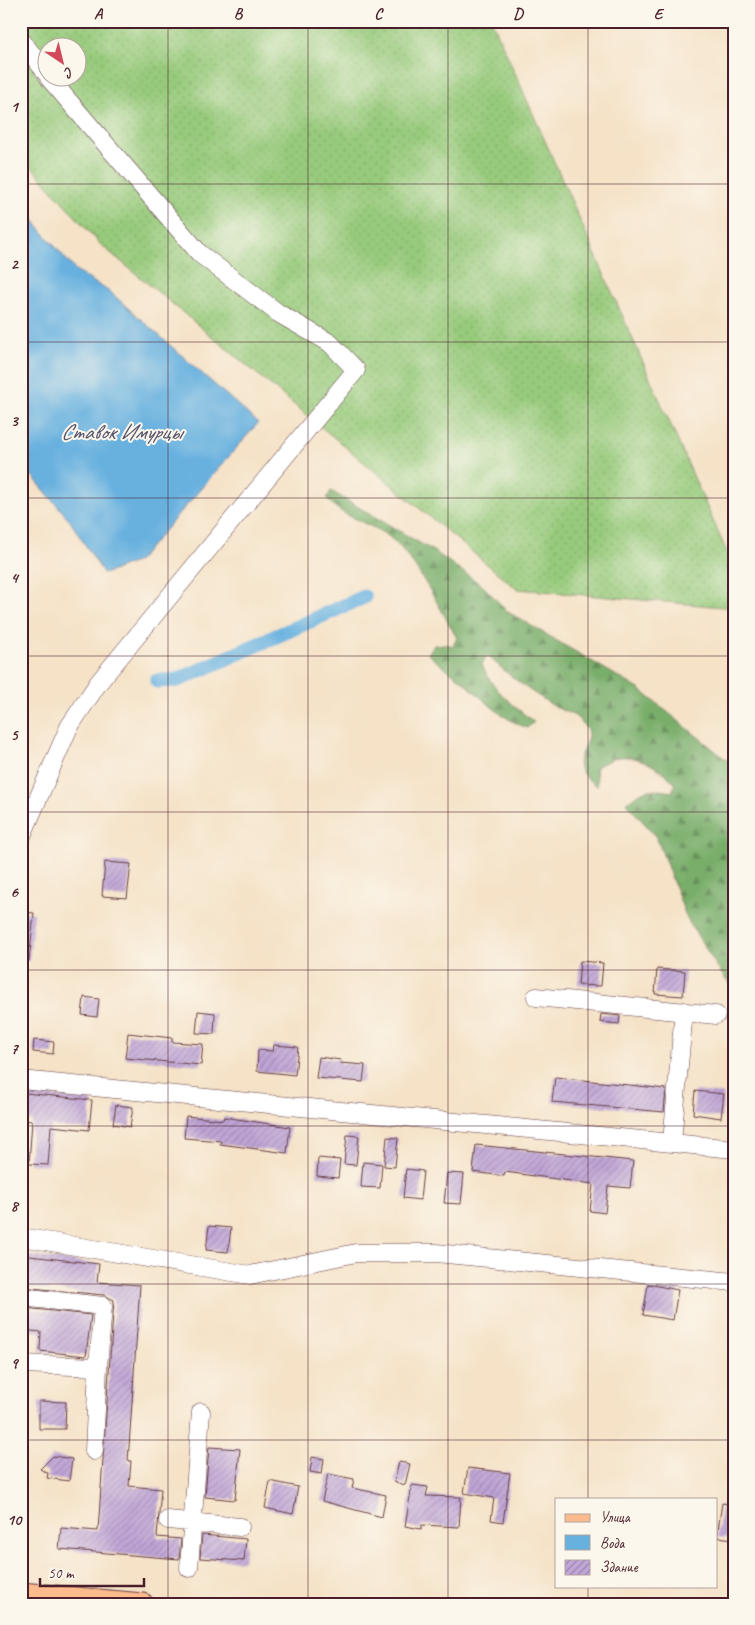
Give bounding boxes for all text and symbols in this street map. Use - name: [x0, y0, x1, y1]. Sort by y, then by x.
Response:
- text: A: [94, 4, 104, 24]
- text: B: [234, 4, 244, 24]
- text: C: [374, 4, 384, 24]
- text: D: [513, 4, 524, 24]
- text: E: [654, 4, 665, 24]
- north arrow: [38, 38, 88, 88]
- text: С: [60, 63, 77, 82]
- text: 1: [10, 97, 19, 117]
- text: 2: [10, 254, 19, 274]
- text: 3: [10, 411, 19, 431]
- water label: Ставок Имурцы: [61, 418, 185, 446]
- text: 4: [10, 568, 19, 588]
- text: 5: [11, 725, 20, 745]
- text: 6: [10, 882, 19, 902]
- text: 7: [10, 1039, 19, 1059]
- text: 8: [10, 1196, 19, 1216]
- text: 9: [10, 1353, 19, 1373]
- legend: [555, 1498, 718, 1588]
- text: Улица: [600, 1508, 631, 1527]
- text: 10: [7, 1510, 23, 1530]
- text: Вода: [600, 1534, 625, 1553]
- scale bar: [40, 1555, 144, 1587]
- text: Здание: [600, 1558, 639, 1577]
- text: 50 m: [48, 1564, 75, 1583]

